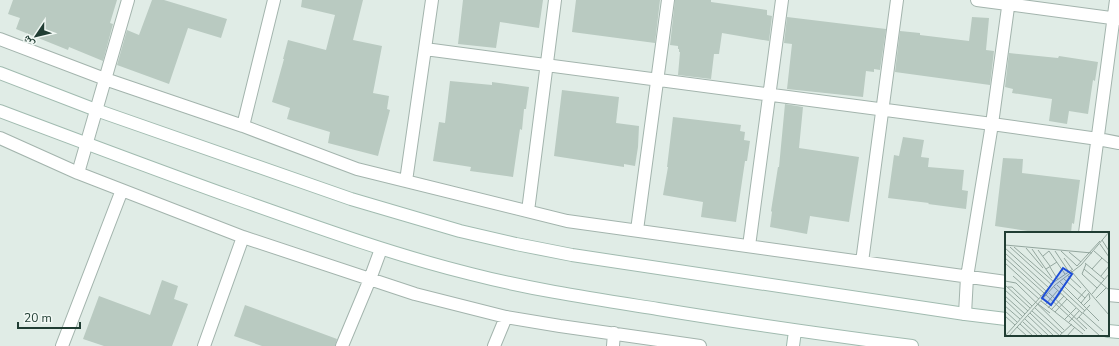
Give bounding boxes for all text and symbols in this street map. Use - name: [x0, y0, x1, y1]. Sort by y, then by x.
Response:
- north arrow: [16, 16, 56, 56]
- text: ش: [19, 32, 38, 51]
- inset map: [1005, 232, 1109, 336]
- scale bar: [18, 304, 80, 330]
- text: 20 m: [24, 310, 52, 326]

